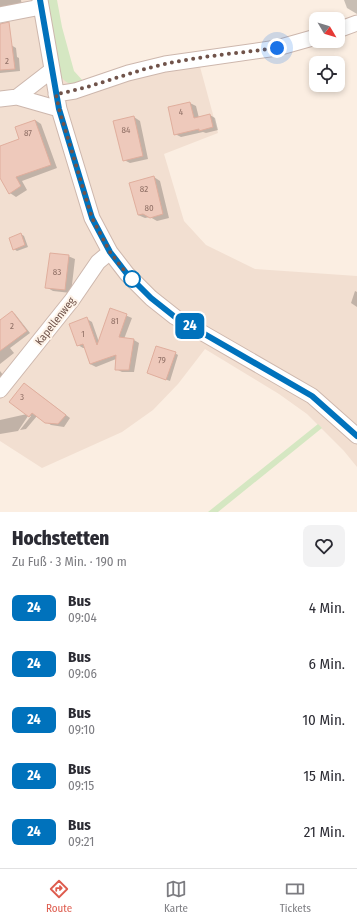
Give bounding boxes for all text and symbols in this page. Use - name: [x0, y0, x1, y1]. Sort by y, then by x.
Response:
- north arrow: [309, 12, 345, 48]
- map controls: [309, 12, 345, 92]
- your location: [267, 38, 287, 58]
- house number: 2: [5, 56, 9, 66]
- button: locate: [309, 56, 345, 92]
- house number: 4: [179, 107, 184, 117]
- house number: 84: [122, 125, 131, 135]
- house number: 87: [24, 128, 32, 138]
- house number: 82: [140, 184, 148, 194]
- house number: 80: [144, 203, 154, 213]
- house number: 83: [53, 267, 61, 277]
- unlabelled marker: [123, 270, 141, 288]
- street label: Kapellenweg: [33, 294, 79, 348]
- line badge: 24: [172, 313, 208, 339]
- house number: 81: [111, 316, 119, 326]
- text: 24: [183, 317, 197, 334]
- house number: 2: [10, 321, 14, 331]
- house number: 1: [81, 329, 85, 339]
- house number: 79: [158, 355, 166, 365]
- house number: 3: [20, 392, 24, 402]
- button: heart: [303, 525, 345, 567]
- text: Hochstetten: [12, 527, 109, 550]
- text: Zu Fuß · 3 Min. · 190 m: [12, 554, 127, 569]
- text: Bus: [68, 592, 91, 610]
- text: 24: [27, 599, 41, 616]
- text: 4 Min.: [309, 599, 345, 617]
- text: 09:04: [68, 610, 97, 625]
- text: Bus: [68, 648, 91, 666]
- text: 24: [27, 655, 41, 672]
- text: 6 Min.: [309, 655, 345, 673]
- text: 09:06: [68, 666, 97, 681]
- text: Bus: [68, 704, 91, 722]
- text: 24: [27, 711, 41, 728]
- text: 10 Min.: [302, 711, 345, 729]
- text: 09:10: [68, 722, 95, 737]
- text: Bus: [68, 760, 91, 778]
- text: 24: [27, 767, 41, 784]
- text: 15 Min.: [303, 767, 345, 785]
- text: 09:15: [68, 778, 94, 793]
- text: Bus: [68, 816, 91, 834]
- text: 24: [27, 823, 41, 840]
- text: 21 Min.: [304, 823, 345, 841]
- text: 09:21: [68, 834, 94, 849]
- tab: Route: [46, 878, 72, 915]
- tab: Karte: [164, 878, 188, 915]
- tab: Tickets: [280, 878, 311, 915]

